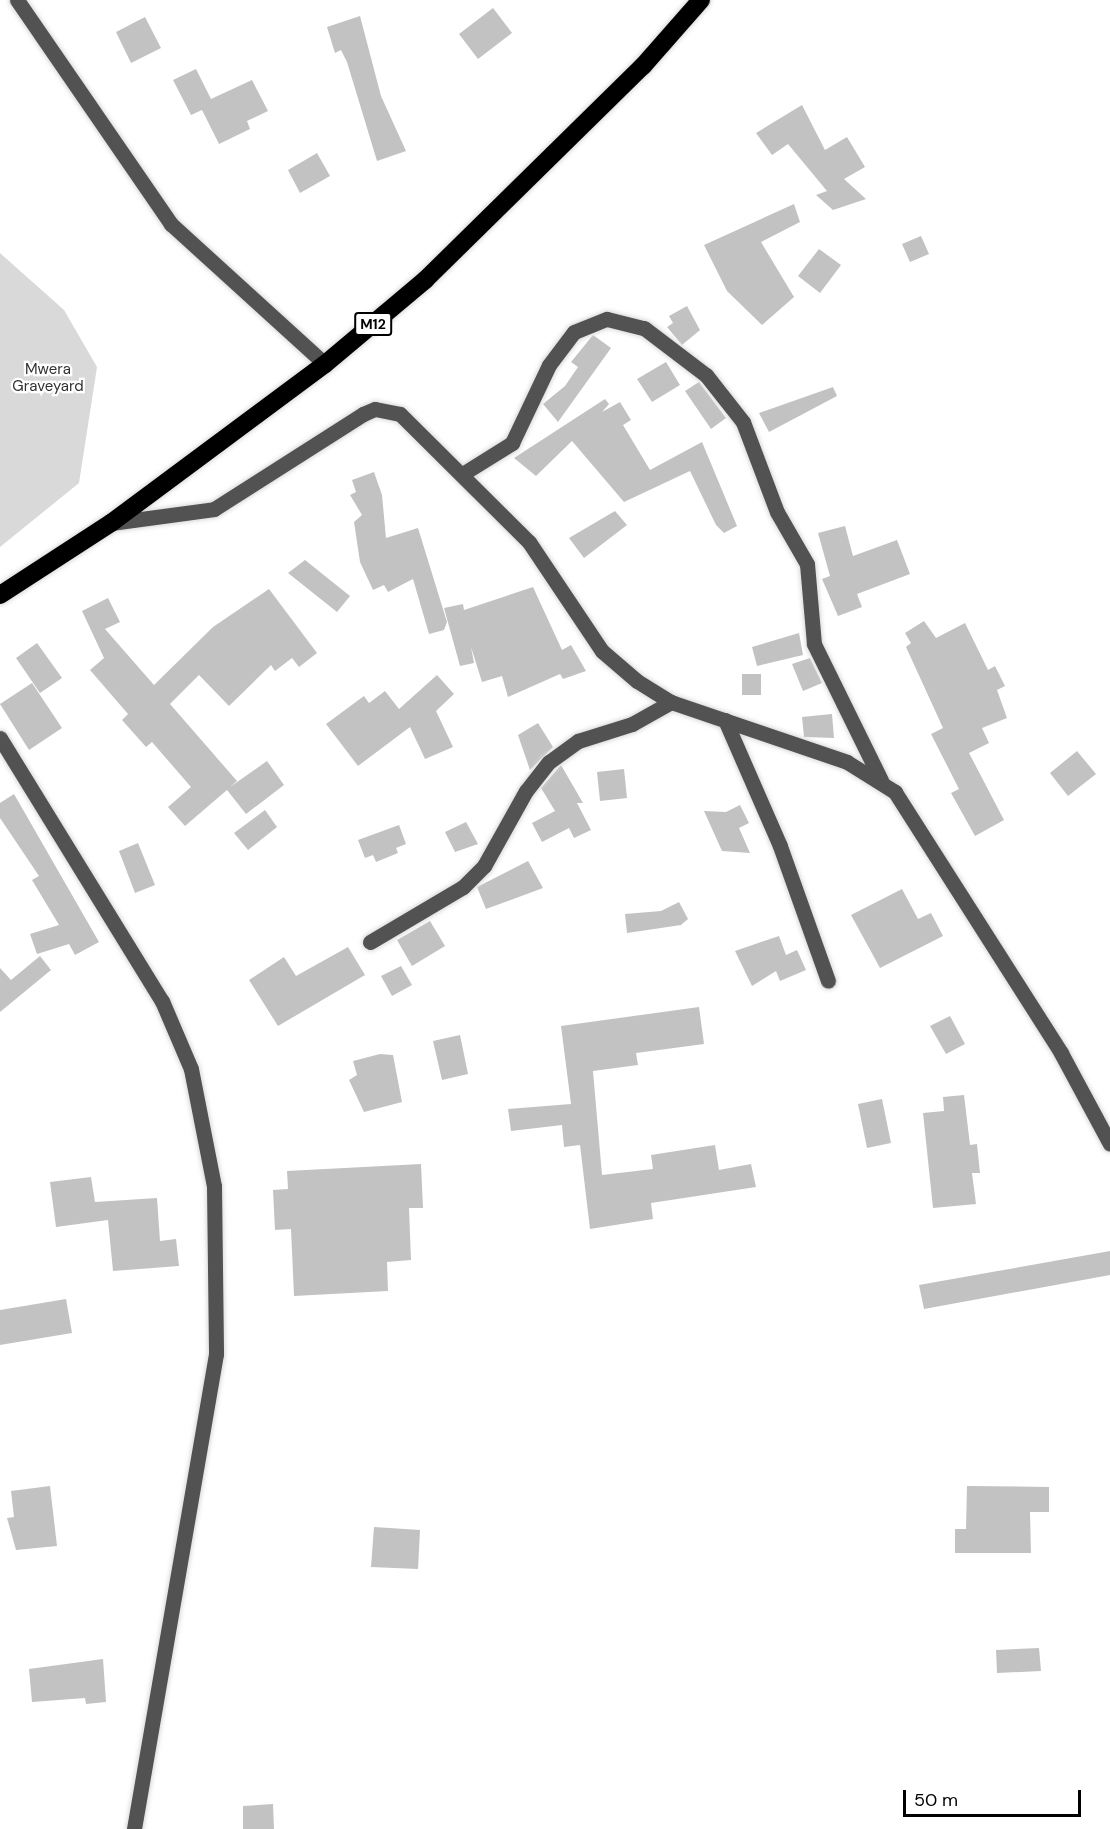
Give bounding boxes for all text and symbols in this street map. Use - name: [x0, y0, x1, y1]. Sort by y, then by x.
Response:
- road number: M12: [354, 313, 392, 335]
- park label: Mwera Graveyard: [12, 360, 84, 395]
- scale bar: [906, 1778, 1084, 1816]
- text: 50 m: [914, 1788, 958, 1812]

